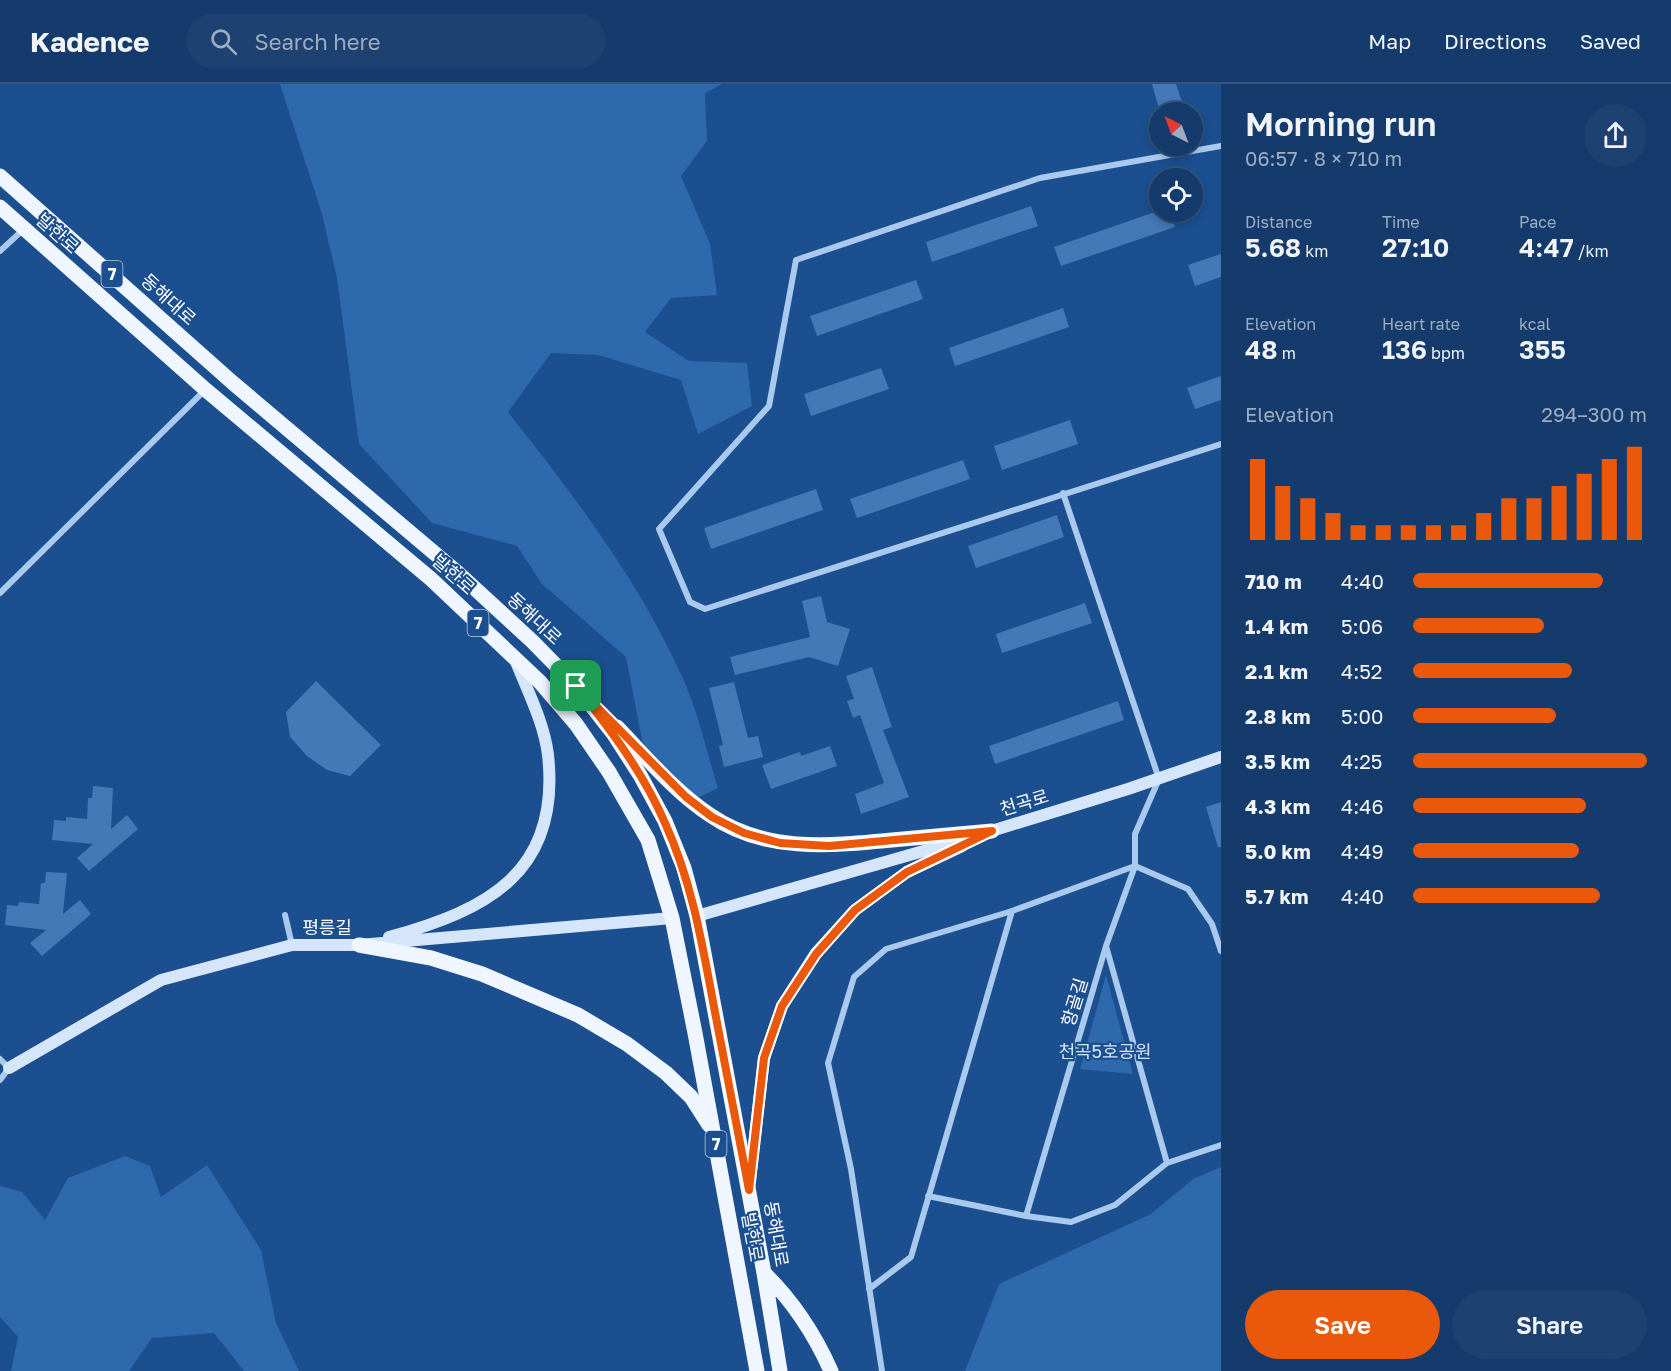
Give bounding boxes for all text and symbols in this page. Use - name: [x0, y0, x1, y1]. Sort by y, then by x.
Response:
- search box: [186, 14, 606, 68]
- text: Kadence: [30, 25, 150, 58]
- icon: search: [207, 25, 240, 58]
- text: Search here: [255, 28, 381, 55]
- text: Map: [1368, 28, 1411, 54]
- text: Directions: [1444, 28, 1547, 54]
- text: Saved: [1580, 28, 1641, 54]
- north arrow: [1149, 102, 1203, 156]
- map controls: [1149, 102, 1203, 222]
- text: Morning run: [1245, 104, 1437, 143]
- button: share: [1584, 104, 1647, 167]
- text: 06:57 · 8 × 710 m: [1245, 146, 1402, 170]
- button: locate: [1149, 168, 1203, 222]
- street label: 발한로: [32, 208, 84, 258]
- text: Distance: [1245, 212, 1312, 232]
- text: Time: [1382, 212, 1420, 232]
- text: Pace: [1519, 212, 1556, 232]
- text: 5.68: [1245, 232, 1301, 263]
- text: 27:10: [1382, 232, 1449, 263]
- text: 4:47: [1519, 232, 1574, 263]
- text: km: [1301, 241, 1328, 261]
- text: /km: [1574, 241, 1609, 261]
- road number: 7: [102, 261, 122, 287]
- street label: 동해대로: [137, 269, 201, 329]
- text: Elevation: [1245, 314, 1316, 334]
- text: Heart rate: [1382, 314, 1460, 334]
- text: kcal: [1519, 314, 1551, 334]
- text: 48: [1245, 334, 1278, 365]
- text: 136: [1382, 334, 1427, 365]
- text: 355: [1519, 334, 1566, 365]
- text: m: [1278, 343, 1296, 363]
- text: bpm: [1427, 343, 1465, 363]
- text: Elevation: [1245, 402, 1334, 426]
- text: 294–300 m: [1541, 402, 1647, 426]
- street label: 발한로: [428, 549, 480, 599]
- text: 710 m: [1245, 569, 1302, 593]
- text: 4:40: [1341, 569, 1384, 593]
- street label: 동해대로: [503, 587, 567, 649]
- road number: 7: [468, 610, 488, 636]
- text: 1.4 km: [1245, 614, 1308, 638]
- text: 5:06: [1341, 614, 1383, 638]
- text: 2.1 km: [1245, 659, 1308, 683]
- text: 4:52: [1341, 659, 1382, 683]
- pin: [550, 660, 601, 711]
- icon: arrive: [559, 669, 592, 702]
- text: 2.8 km: [1245, 704, 1311, 728]
- text: 5:00: [1341, 704, 1383, 728]
- text: 3.5 km: [1245, 749, 1310, 773]
- text: 4:25: [1341, 749, 1382, 773]
- street label: 천곡로: [997, 784, 1051, 820]
- text: 4.3 km: [1245, 794, 1310, 818]
- text: 4:46: [1341, 794, 1384, 818]
- text: 5.0 km: [1245, 839, 1311, 863]
- text: 4:49: [1341, 839, 1384, 863]
- text: 5.7 km: [1245, 884, 1309, 908]
- text: 4:40: [1341, 884, 1384, 908]
- street label: 평릉길: [302, 916, 352, 938]
- street label: 항골길: [1056, 975, 1092, 1029]
- park label: 천곡5호공원: [1058, 1040, 1152, 1062]
- road number: 7: [706, 1131, 726, 1157]
- street label: 동해대로: [760, 1199, 794, 1269]
- street label: 발한로: [738, 1211, 768, 1263]
- button: Save: [1245, 1290, 1440, 1359]
- button: Share: [1452, 1290, 1647, 1359]

